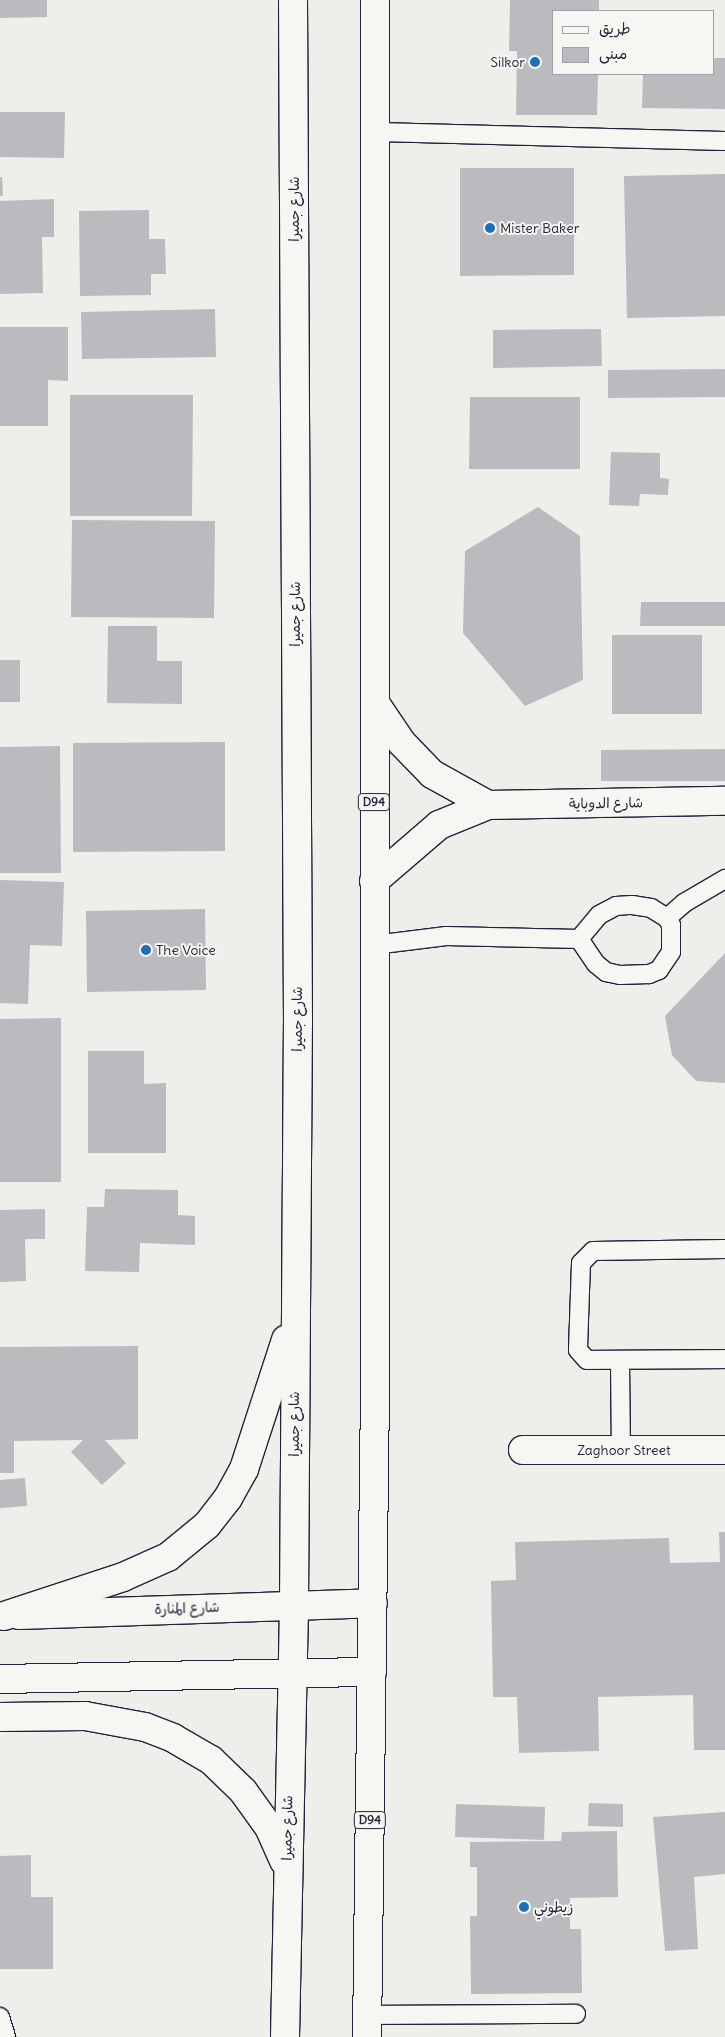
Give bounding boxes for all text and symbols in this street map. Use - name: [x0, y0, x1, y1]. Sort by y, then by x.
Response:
- legend: [552, 10, 715, 75]
- text: طريق: [599, 19, 631, 38]
- text: مبنى: [599, 44, 627, 63]
- place label: Silkor: [490, 54, 525, 70]
- marker: Silkor: [529, 56, 541, 68]
- street label: شارع جميرا: [286, 176, 302, 242]
- place label: Mister Baker: [500, 220, 579, 236]
- marker: Mister Baker: [484, 222, 496, 234]
- street label: شارع جميرا: [287, 581, 303, 647]
- road number: D94: [358, 792, 390, 812]
- street label: شارع الدوباية: [569, 794, 643, 812]
- place label: The Voice: [156, 942, 216, 958]
- marker: The Voice: [140, 944, 152, 956]
- street label: شارع جميرا: [289, 986, 305, 1052]
- street label: شارع جميرا: [286, 1391, 302, 1457]
- street label: Zaghoor Street: [577, 1442, 671, 1458]
- street label: شارع المنارة: [154, 1598, 220, 1618]
- street label: شارع جميرا: [278, 1795, 296, 1861]
- road number: D94: [354, 1810, 386, 1830]
- place label: زيطوني: [534, 1899, 573, 1915]
- marker: زيطوني: [518, 1901, 530, 1913]

